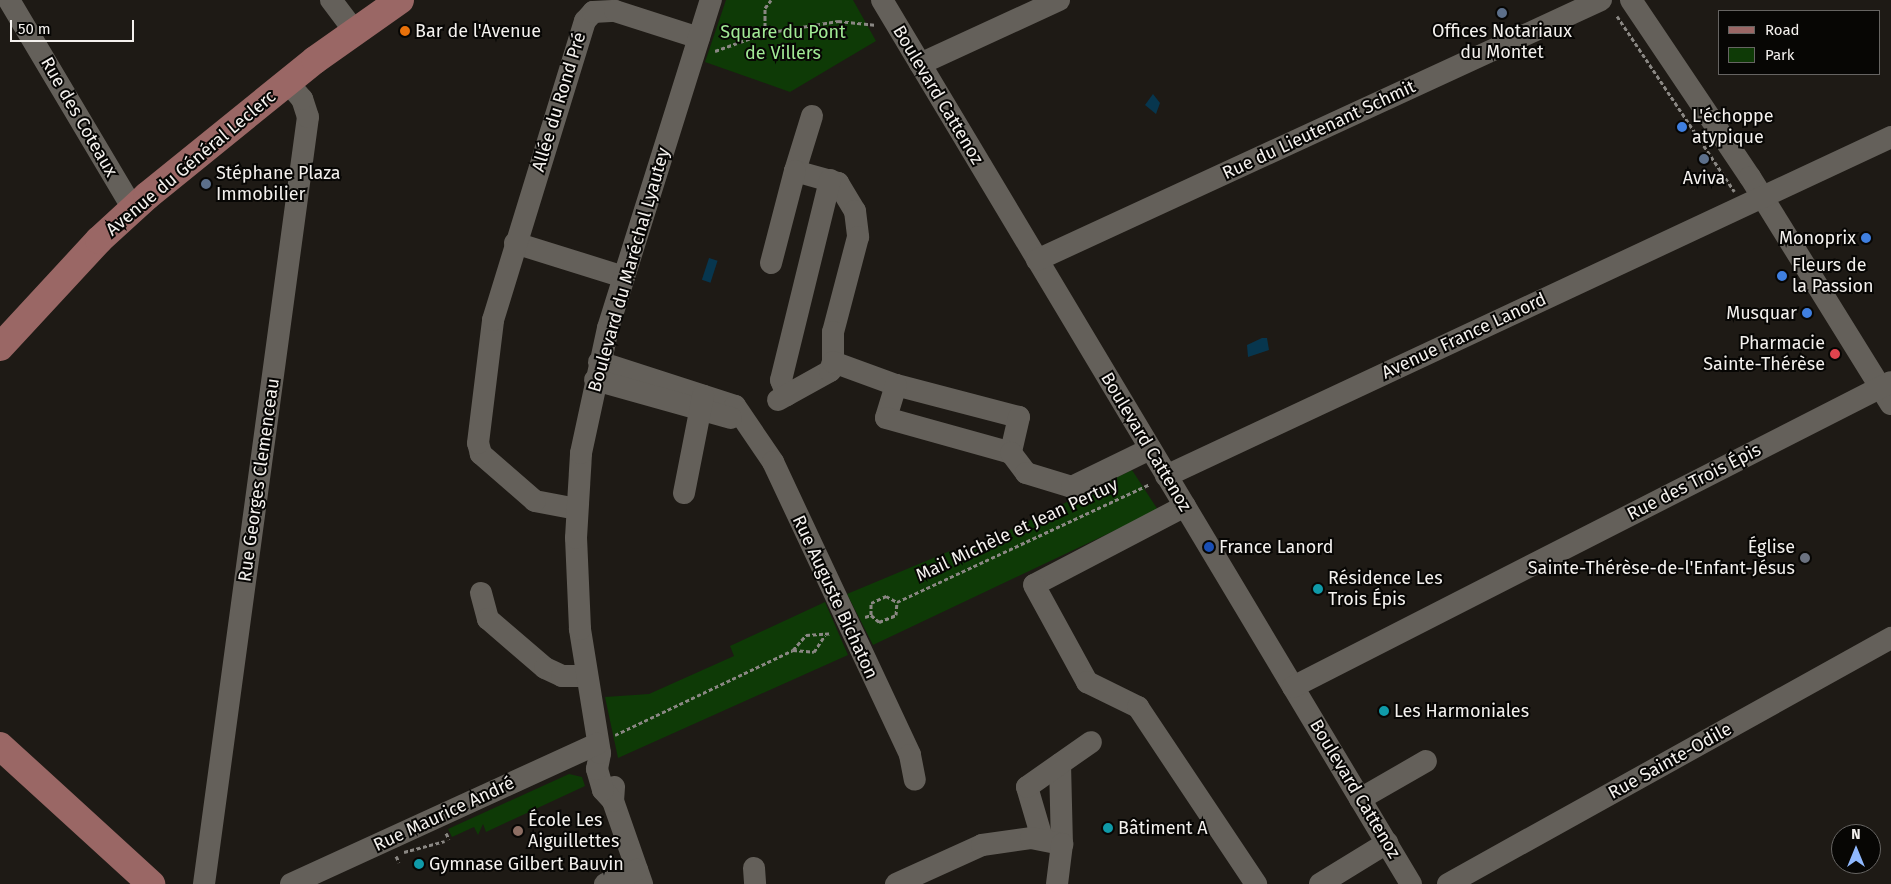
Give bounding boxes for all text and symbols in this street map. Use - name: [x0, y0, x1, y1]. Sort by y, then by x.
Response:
- marker: Offices Notariaux du Montet: [1496, 7, 1508, 19]
- scale bar: [12, 10, 136, 42]
- legend: [1718, 10, 1881, 75]
- text: 50 m: [18, 20, 51, 38]
- place label: Bar de l'Avenue: [415, 20, 541, 42]
- place label: Offices Notariaux du Montet: [1432, 21, 1572, 64]
- text: Road: [1765, 21, 1800, 39]
- park label: Square du Pont de Villers: [720, 22, 846, 64]
- street label: Boulevard Cattenoz: [888, 22, 988, 168]
- marker: Bar de l'Avenue: [399, 25, 411, 37]
- street label: Allée du Rond Pré: [528, 30, 590, 174]
- text: Park: [1765, 46, 1795, 64]
- street label: Rue des Coteaux: [36, 53, 122, 181]
- street label: Rue du Lieutenant Schmit: [1219, 76, 1419, 184]
- street label: Avenue du Général Leclerc: [102, 86, 280, 240]
- place label: L'échoppe atypique: [1692, 106, 1774, 148]
- marker: L'échoppe atypique: [1676, 121, 1688, 133]
- street label: Boulevard du Maréchal Lyautey: [584, 145, 674, 395]
- marker: Aviva: [1698, 153, 1710, 165]
- place label: Stéphane Plaza Immobilier: [216, 163, 341, 205]
- place label: Aviva: [1683, 167, 1725, 189]
- marker: Stéphane Plaza Immobilier: [200, 178, 212, 190]
- place label: Monoprix: [1779, 227, 1856, 249]
- marker: Monoprix: [1860, 232, 1872, 244]
- place label: Fleurs de la Passion: [1792, 255, 1874, 298]
- marker: Fleurs de la Passion: [1776, 270, 1788, 282]
- street label: Avenue France Lanord: [1378, 288, 1550, 384]
- place label: Musquar: [1726, 302, 1797, 324]
- marker: Musquar: [1801, 307, 1813, 319]
- place label: Pharmacie Sainte-Thérèse: [1703, 333, 1825, 376]
- marker: Pharmacie Sainte-Thérèse: [1829, 348, 1841, 360]
- street label: Boulevard Cattenoz: [1096, 369, 1196, 515]
- street label: Rue Georges Clemenceau: [234, 377, 284, 583]
- street label: Rue des Trois Épis: [1623, 439, 1765, 525]
- street label: Mail Michèle et Jean Pertuy: [912, 474, 1122, 586]
- street label: Rue Auguste Bichaton: [788, 512, 882, 682]
- place label: France Lanord: [1219, 536, 1333, 558]
- place label: Église Sainte-Thérèse-de-l'Enfant-Jésus: [1528, 537, 1795, 580]
- marker: France Lanord: [1203, 541, 1215, 553]
- marker: Église Sainte-Thérèse-de-l'Enfant-Jésus: [1799, 552, 1811, 564]
- place label: Résidence Les Trois Épis: [1328, 568, 1443, 610]
- marker: Résidence Les Trois Épis: [1312, 583, 1324, 595]
- place label: Les Harmoniales: [1394, 700, 1529, 722]
- marker: Les Harmoniales: [1378, 705, 1390, 717]
- street label: Boulevard Cattenoz: [1305, 716, 1405, 862]
- street label: Rue Sainte-Odile: [1605, 718, 1735, 804]
- street label: Rue Maurice André: [370, 772, 518, 856]
- place label: École Les Aiguillettes: [528, 810, 619, 852]
- place label: Bâtiment A: [1118, 817, 1208, 839]
- marker: Bâtiment A: [1102, 822, 1114, 834]
- north arrow: [1831, 824, 1881, 874]
- marker: École Les Aiguillettes: [512, 825, 524, 837]
- text: N: [1851, 826, 1861, 843]
- place label: Gymnase Gilbert Bauvin: [429, 853, 624, 875]
- marker: Gymnase Gilbert Bauvin: [413, 858, 425, 870]

